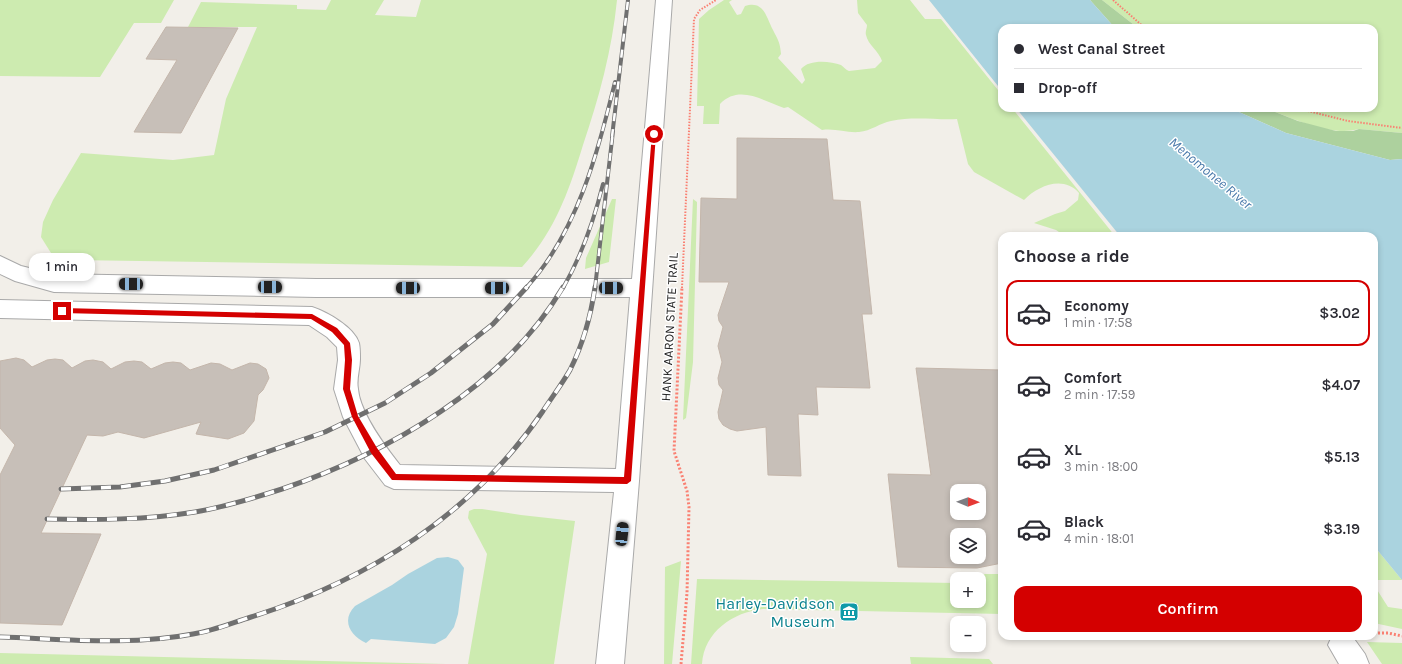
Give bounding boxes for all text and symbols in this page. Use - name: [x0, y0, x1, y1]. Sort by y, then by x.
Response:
- text: West Canal Street: [1038, 40, 1165, 58]
- text: Drop-off: [1038, 79, 1097, 97]
- route start: [645, 125, 663, 143]
- water label: Menomonee River: [1166, 134, 1256, 214]
- text: Choose a ride: [1014, 245, 1129, 267]
- street label: HANK AARON STATE TRAIL: [658, 252, 681, 402]
- callout: 1 min: [29, 253, 95, 281]
- text: 1 min: [46, 259, 78, 274]
- car: [119, 278, 143, 290]
- car: [258, 281, 282, 293]
- car: [396, 282, 420, 294]
- car: [485, 282, 509, 294]
- car: [599, 282, 623, 294]
- icon: car: [1016, 295, 1052, 331]
- text: Economy: [1064, 297, 1129, 315]
- route end: [53, 302, 71, 320]
- text: $3.02: [1319, 304, 1360, 322]
- text: 1 min · 17:58: [1064, 315, 1132, 330]
- icon: car: [1016, 367, 1052, 403]
- text: Comfort: [1064, 369, 1122, 387]
- text: $4.07: [1321, 376, 1360, 394]
- text: 2 min · 17:59: [1064, 387, 1135, 402]
- icon: car: [1016, 439, 1052, 475]
- text: XL: [1064, 441, 1082, 459]
- text: $5.13: [1324, 448, 1360, 466]
- text: 3 min · 18:00: [1064, 459, 1138, 474]
- north arrow: [950, 484, 986, 520]
- map controls: [950, 484, 986, 652]
- icon: car: [1016, 511, 1052, 547]
- text: Black: [1064, 513, 1104, 531]
- text: $3.19: [1323, 520, 1360, 538]
- car: [615, 521, 629, 547]
- button: layers: [950, 528, 986, 564]
- text: 4 min · 18:01: [1064, 531, 1134, 546]
- button: +: [950, 572, 986, 608]
- button: Confirm: [1014, 586, 1362, 632]
- place label: Harley-Davidson Museum: [716, 594, 835, 631]
- museum icon: Harley-Davidson Museum: [838, 601, 860, 623]
- button: −: [950, 616, 986, 652]

